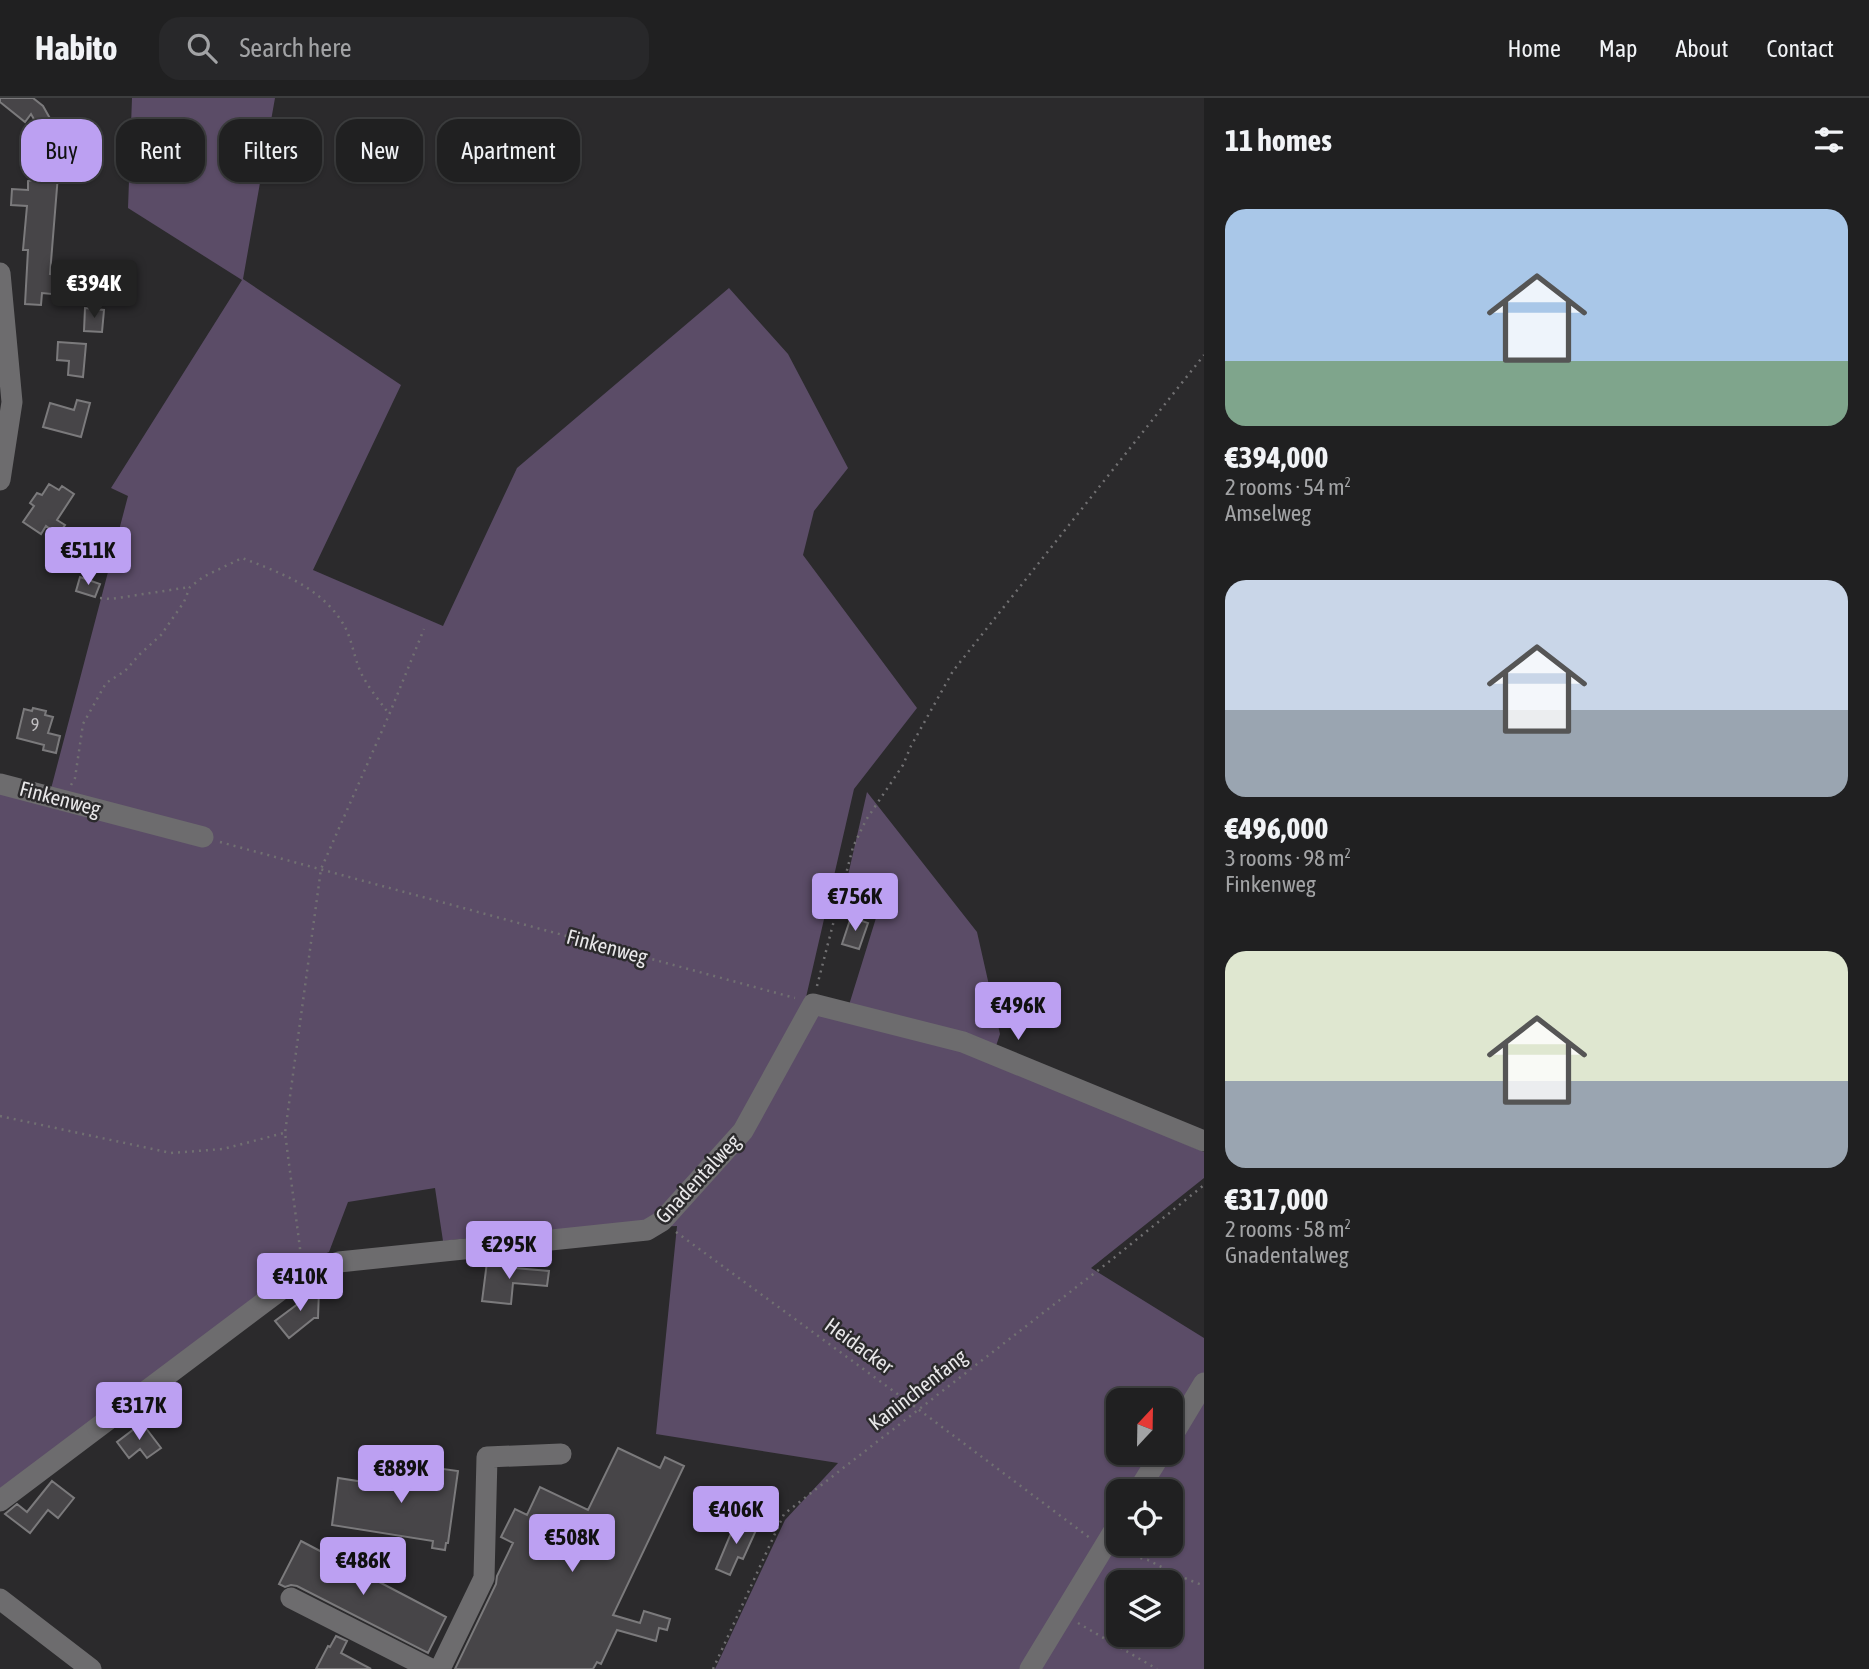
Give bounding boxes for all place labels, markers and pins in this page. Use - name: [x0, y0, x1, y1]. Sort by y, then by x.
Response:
- pin: €394K: [45, 260, 143, 320]
- pin: €511K: [39, 528, 137, 587]
- pin: €756K: [806, 874, 904, 933]
- pin: €496K: [969, 982, 1067, 1042]
- pin: €295K: [460, 1222, 558, 1281]
- pin: €410K: [251, 1254, 349, 1313]
- pin: €317K: [90, 1382, 188, 1442]
- pin: €889K: [352, 1446, 450, 1505]
- pin: €406K: [687, 1486, 785, 1546]
- pin: €508K: [523, 1514, 621, 1574]
- pin: €486K: [314, 1538, 412, 1597]

